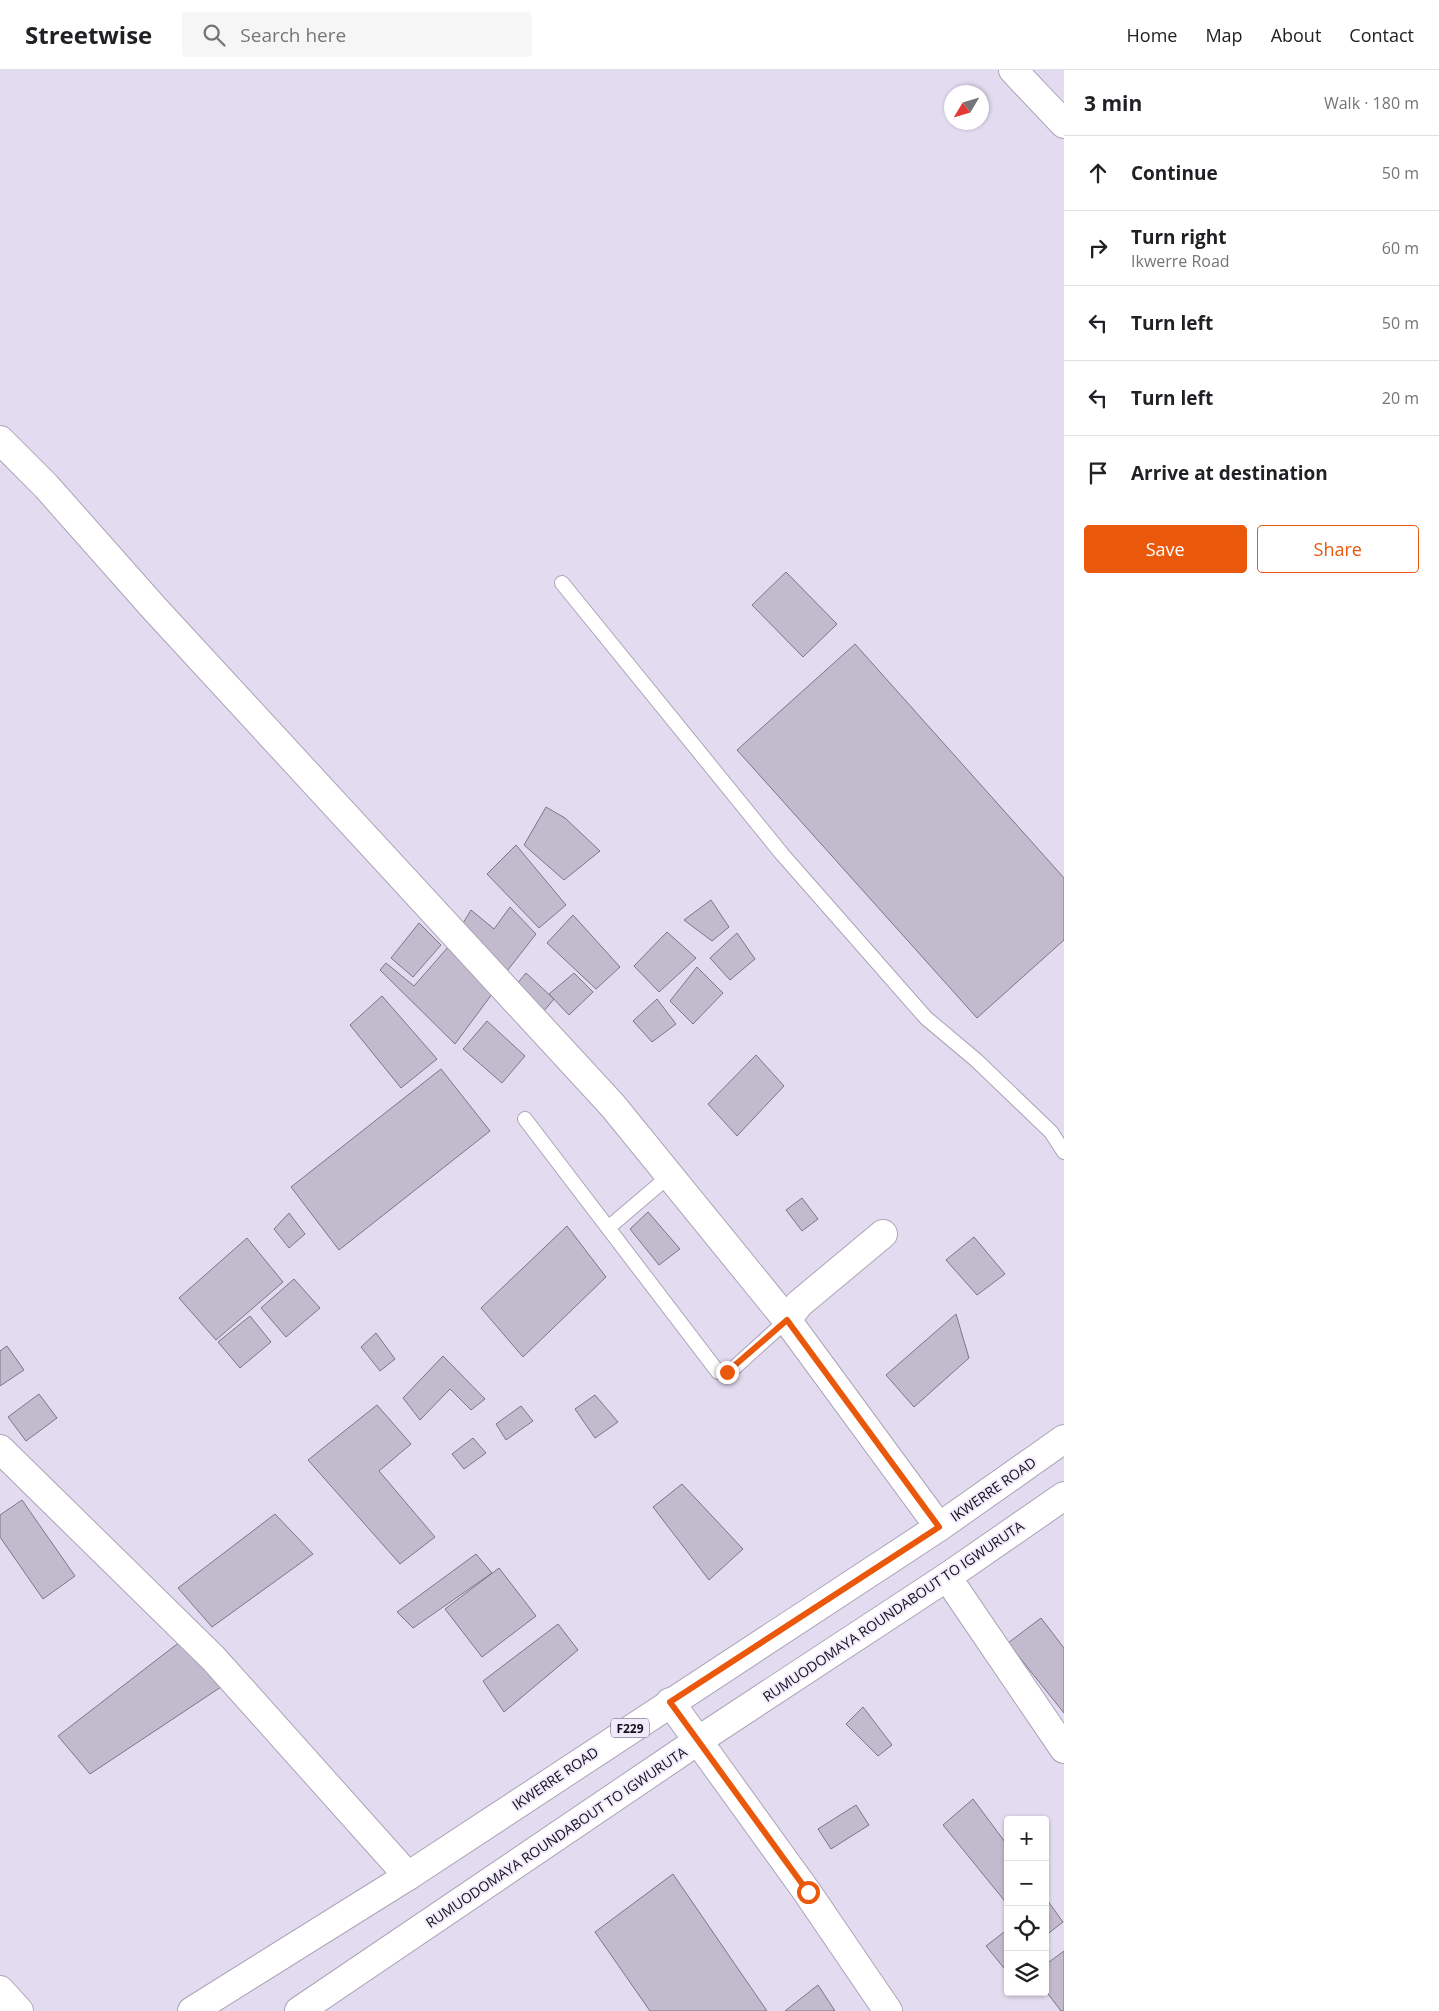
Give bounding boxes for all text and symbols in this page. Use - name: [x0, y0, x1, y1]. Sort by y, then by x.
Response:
- search box: [182, 12, 532, 57]
- text: Streetwise: [25, 18, 152, 51]
- icon: search: [200, 21, 228, 49]
- text: Search here: [240, 22, 346, 48]
- text: Home: [1127, 23, 1177, 47]
- text: Map: [1205, 23, 1243, 47]
- text: About: [1271, 23, 1321, 47]
- text: Contact: [1349, 23, 1414, 47]
- north arrow: [944, 85, 989, 130]
- text: 3 min: [1084, 89, 1142, 117]
- text: Walk · 180 m: [1324, 92, 1419, 114]
- icon: ahead: [1084, 159, 1112, 187]
- text: Continue: [1131, 160, 1218, 186]
- text: 50 m: [1382, 162, 1419, 184]
- text: Turn right: [1131, 224, 1226, 250]
- icon: right: [1084, 234, 1112, 262]
- text: 60 m: [1382, 237, 1419, 259]
- text: Ikwerre Road: [1131, 250, 1230, 272]
- icon: left: [1084, 309, 1112, 337]
- text: Turn left: [1131, 310, 1213, 336]
- text: 50 m: [1382, 312, 1419, 334]
- icon: left: [1084, 384, 1112, 412]
- text: Turn left: [1131, 385, 1213, 411]
- text: 20 m: [1382, 387, 1419, 409]
- icon: arrive: [1084, 459, 1112, 487]
- text: Arrive at destination: [1131, 460, 1328, 486]
- button: Save: [1084, 525, 1247, 573]
- button: Share: [1257, 525, 1419, 573]
- route end: [716, 1361, 739, 1384]
- street label: IKWERRE ROAD: [946, 1452, 1040, 1526]
- street label: RUMUODOMAYA ROUNDABOUT TO IGWURUTA: [759, 1516, 1027, 1706]
- road number: F229: [611, 1719, 649, 1738]
- street label: RUMUODOMAYA ROUNDABOUT TO IGWURUTA: [422, 1742, 690, 1932]
- street label: IKWERRE ROAD: [508, 1742, 602, 1814]
- map controls: [1004, 1816, 1049, 1996]
- button: +: [1004, 1816, 1049, 1861]
- button: −: [1004, 1861, 1049, 1906]
- route start: [797, 1881, 820, 1904]
- button: locate: [1004, 1906, 1049, 1951]
- button: layers: [1004, 1951, 1049, 1996]

